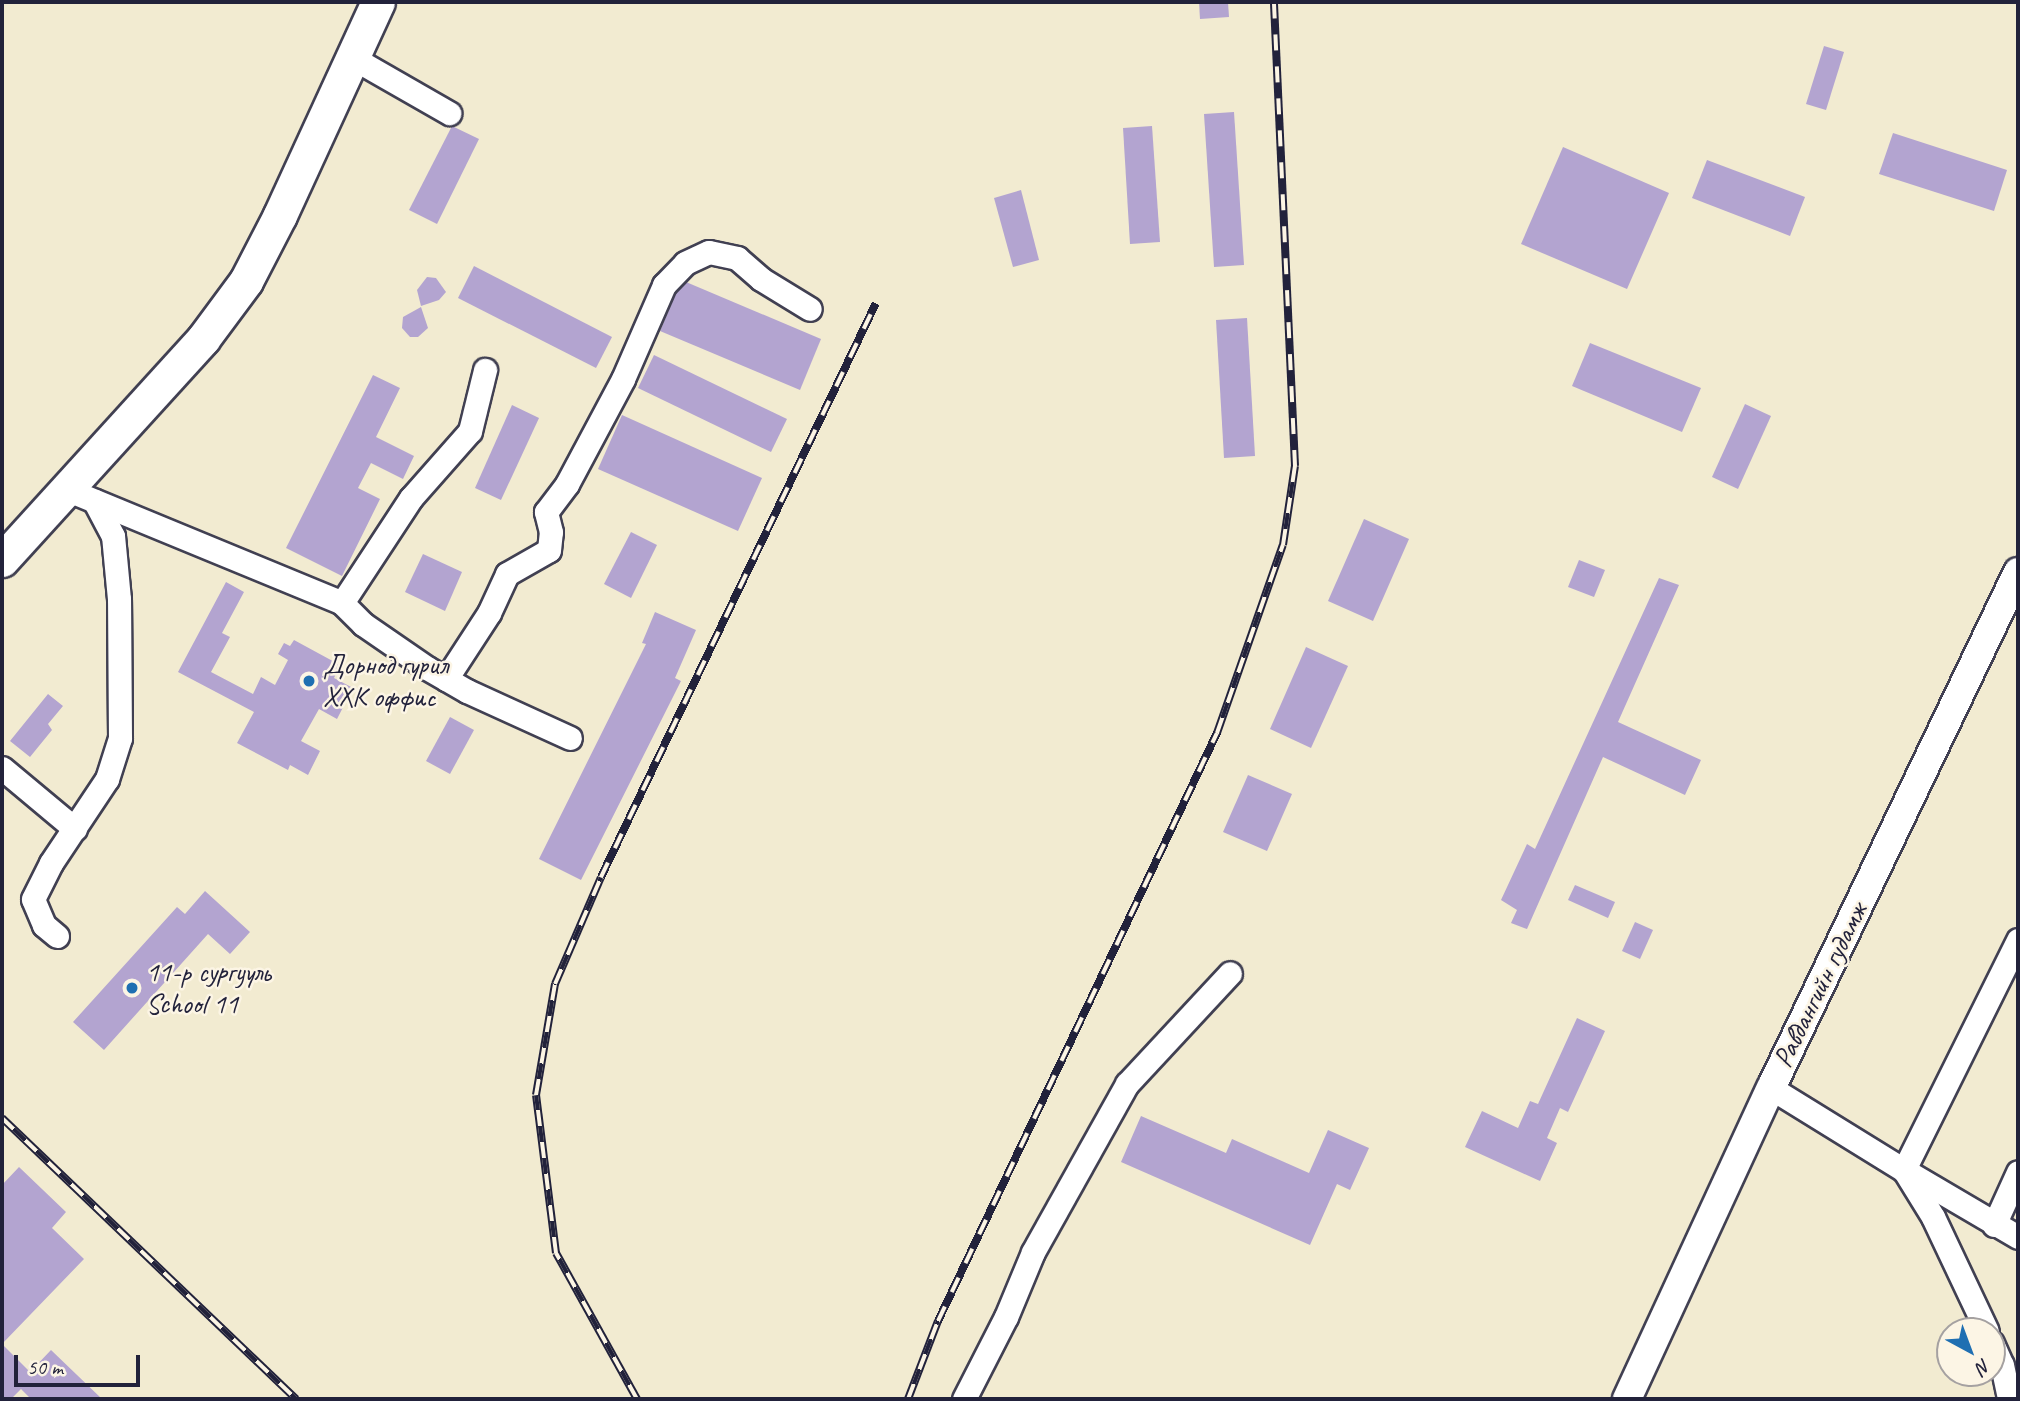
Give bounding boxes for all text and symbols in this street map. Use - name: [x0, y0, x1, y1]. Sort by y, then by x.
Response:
- place label: Дорнод гурил ХХК оффис: [323, 648, 450, 714]
- marker: Дорнод гурил ХХК оффис: [301, 673, 317, 689]
- street label: Равдангийн гудамж: [1766, 897, 1874, 1073]
- place label: 11-р сургууль School 11: [146, 955, 270, 1021]
- marker: 11-р сургууль School 11: [124, 980, 140, 996]
- north arrow: [1936, 1317, 2006, 1387]
- scale bar: [18, 1342, 144, 1386]
- text: N: [1971, 1353, 1996, 1379]
- text: 50 m: [27, 1354, 63, 1380]

